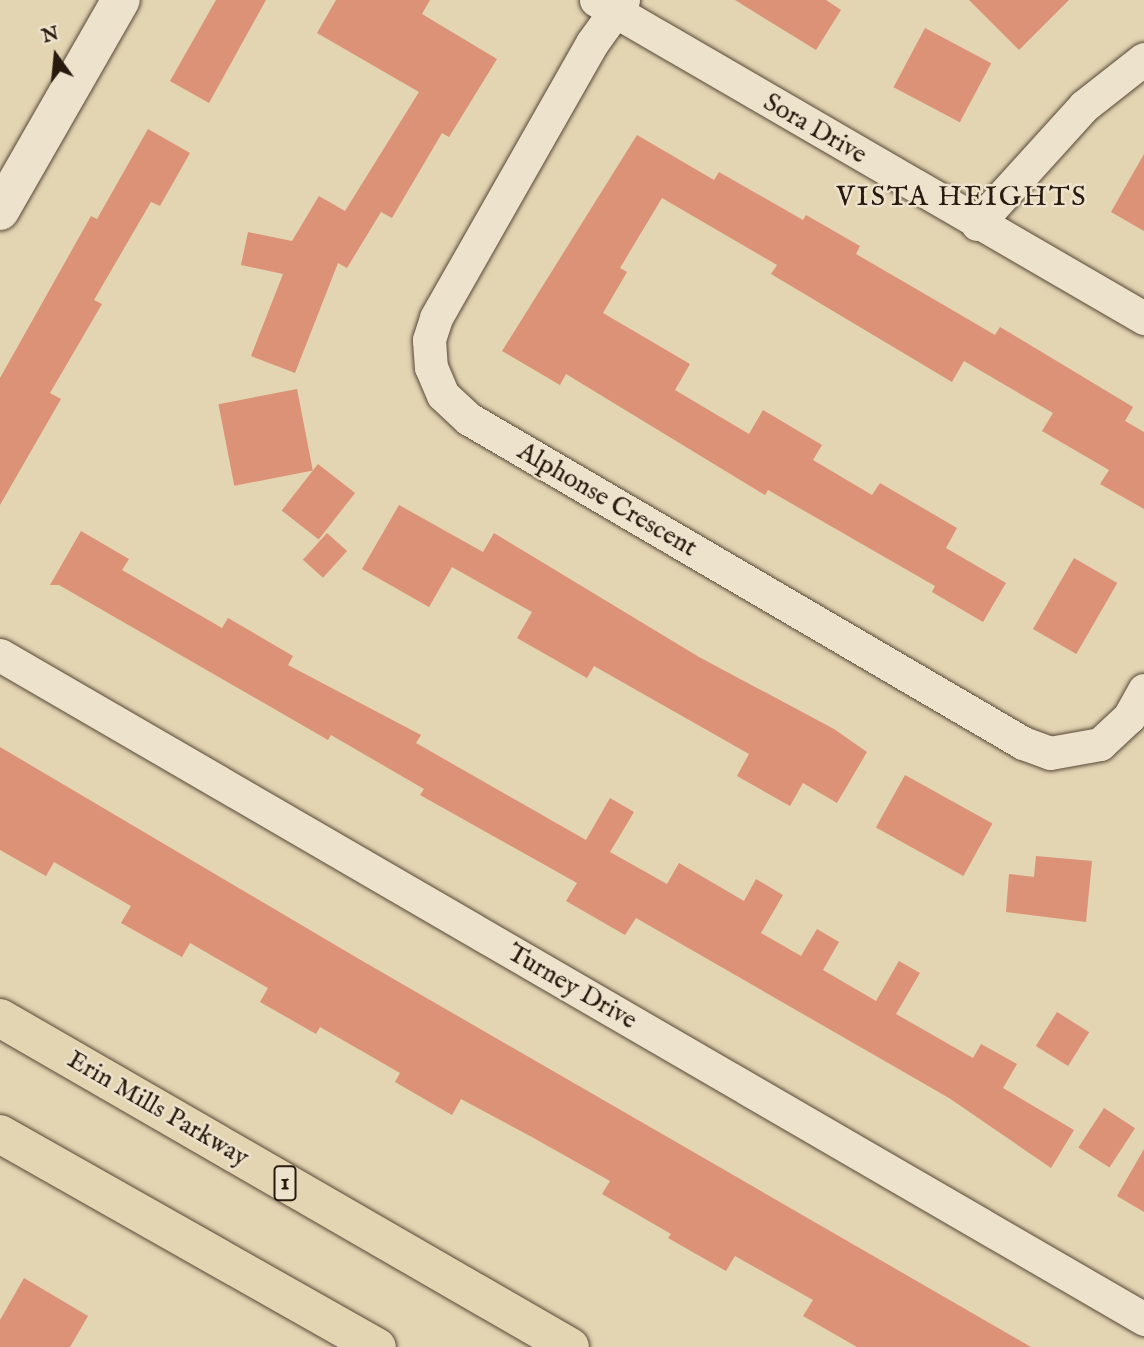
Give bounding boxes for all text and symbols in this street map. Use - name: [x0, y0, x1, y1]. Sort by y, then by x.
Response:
- north arrow: [21, 21, 91, 91]
- text: N: [40, 22, 62, 49]
- street label: Sora Drive: [758, 87, 872, 171]
- district label: VISTA HEIGHTS: [838, 181, 1086, 215]
- street label: Alphonse Crescent: [512, 436, 702, 564]
- street label: Turney Drive: [502, 937, 642, 1037]
- street label: Erin Mills Parkway: [62, 1044, 254, 1174]
- road number: 1: [273, 1162, 297, 1204]

